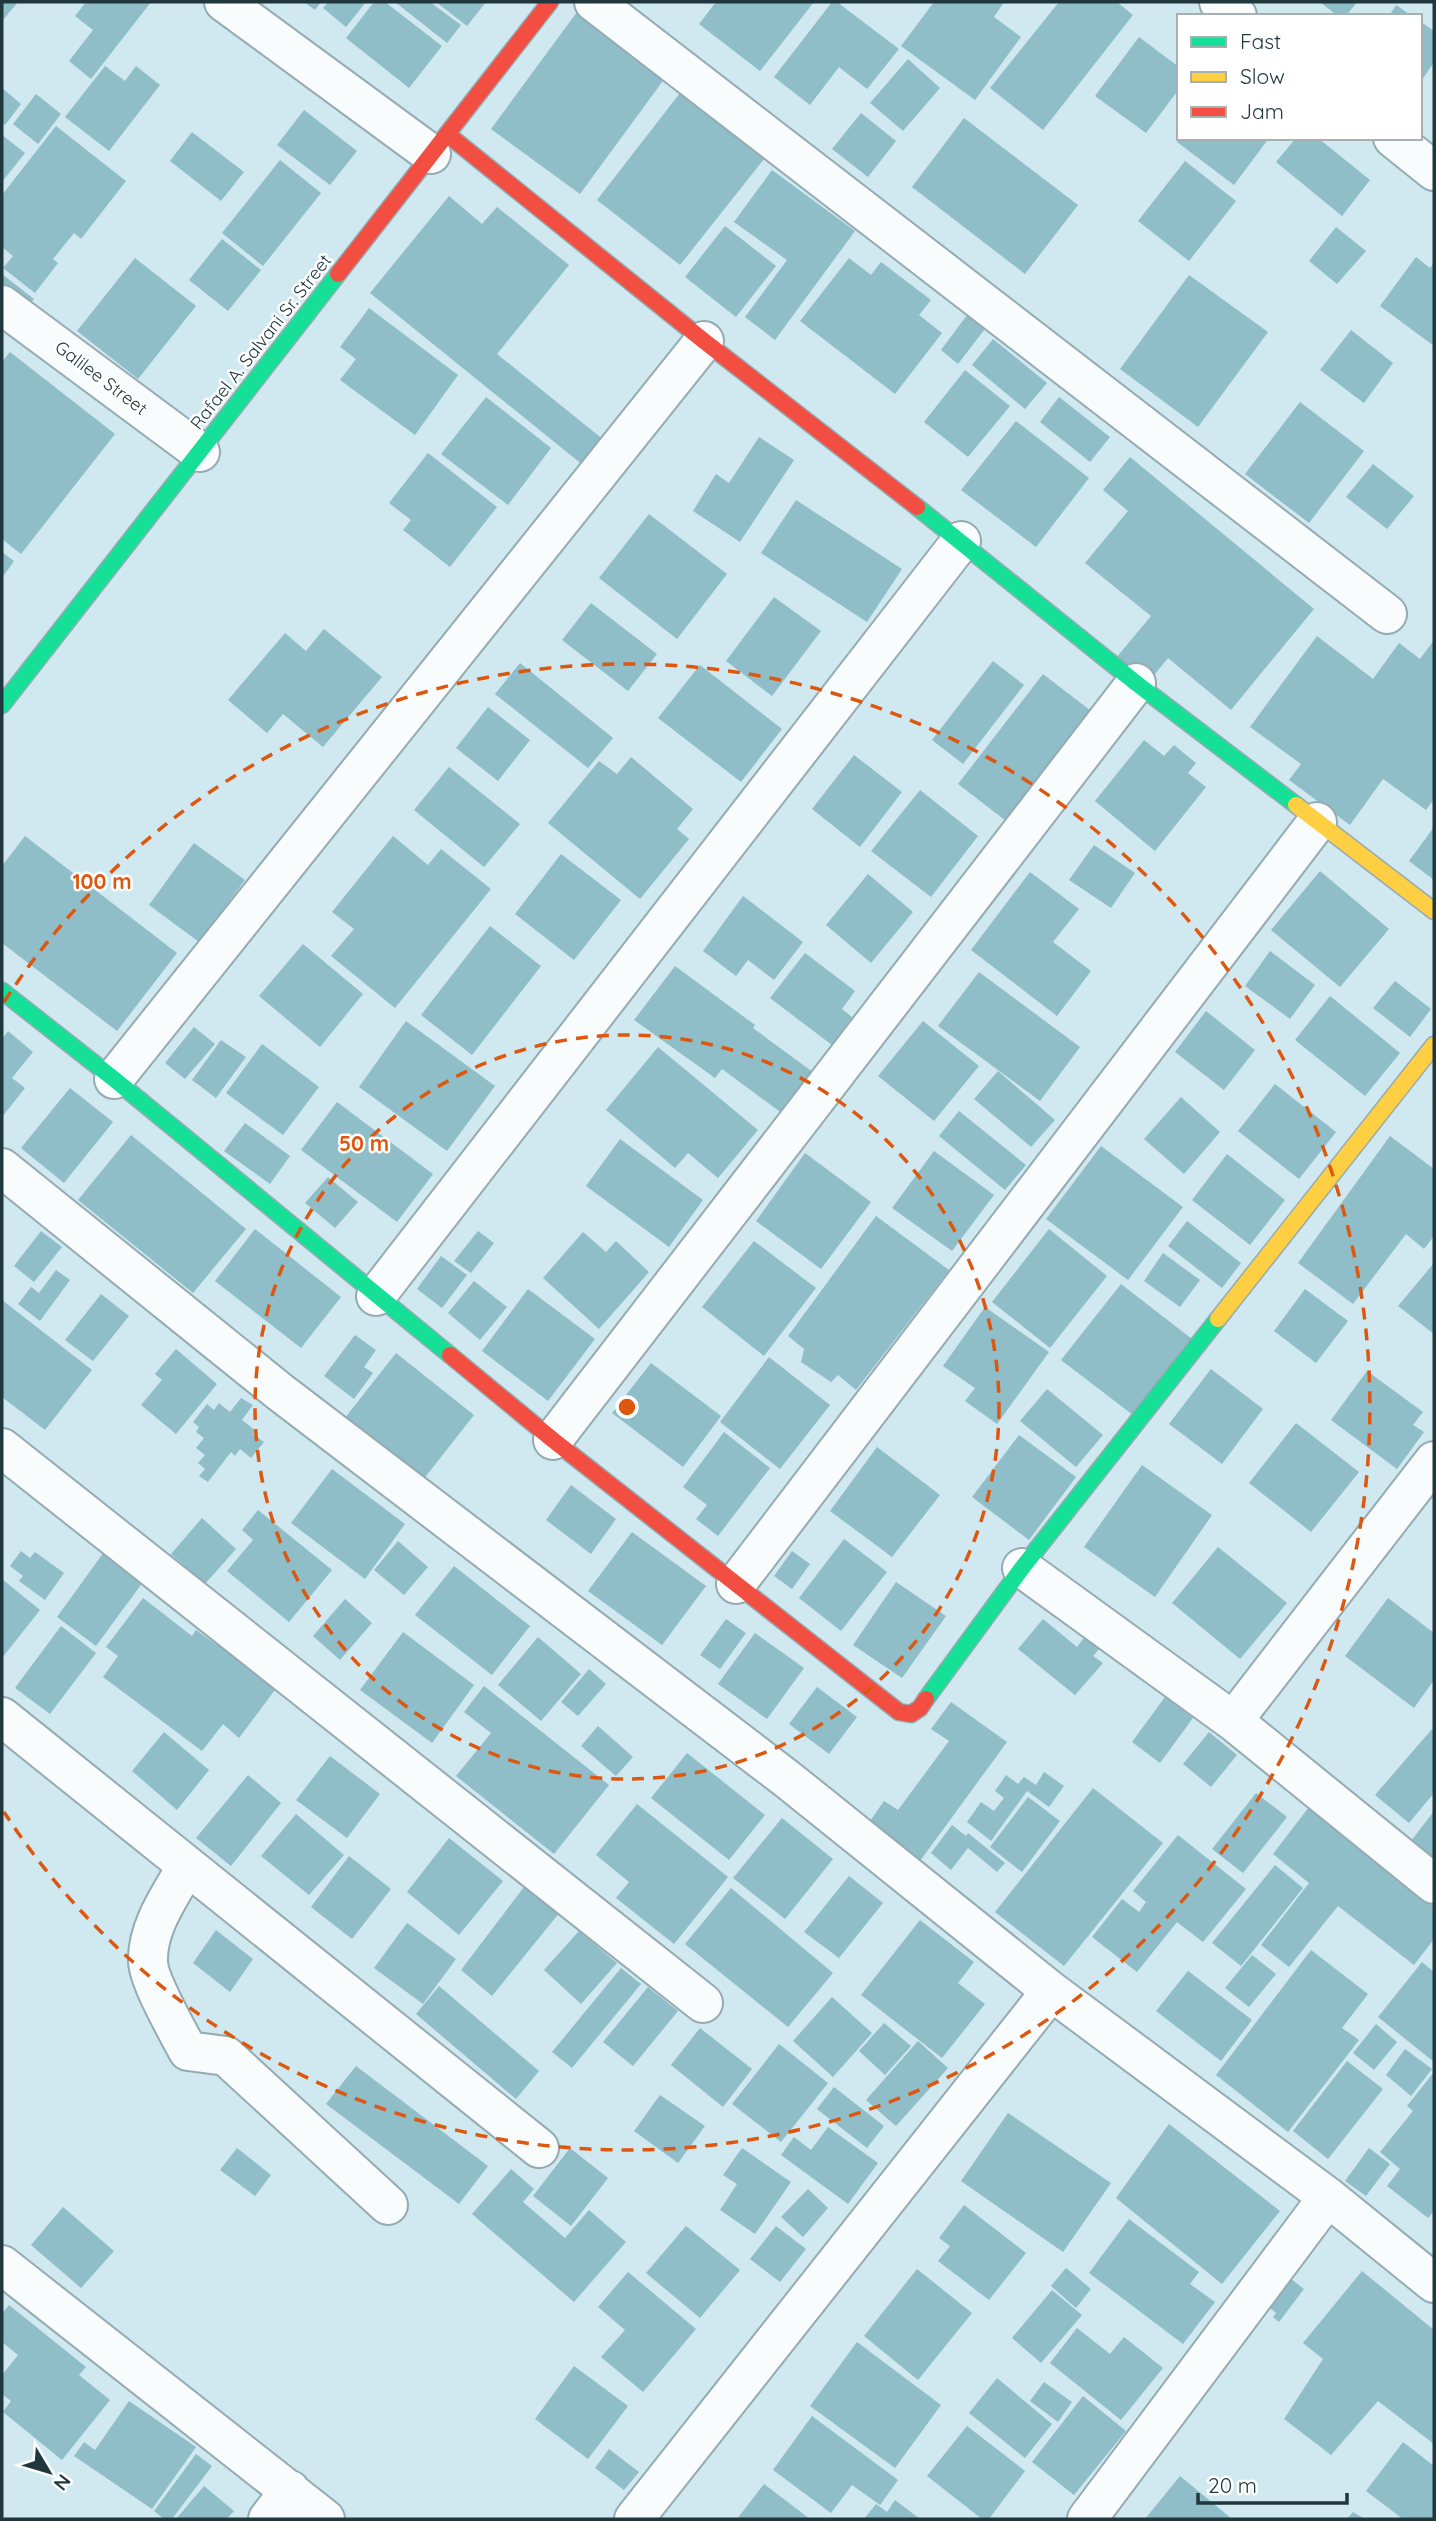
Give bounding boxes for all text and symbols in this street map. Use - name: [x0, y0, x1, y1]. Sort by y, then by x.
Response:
- legend: [1177, 14, 1422, 140]
- text: Fast: [1240, 28, 1281, 54]
- text: Slow: [1240, 63, 1285, 89]
- text: Jam: [1240, 98, 1284, 124]
- street label: Rafael A. Salvani Sr. Street: [185, 249, 336, 434]
- street label: Galilee Street: [50, 335, 152, 420]
- text: 100 m: [72, 868, 132, 894]
- text: 50 m: [339, 1130, 389, 1156]
- centre of rings: [615, 1395, 639, 1419]
- north arrow: [14, 2437, 84, 2507]
- scale bar: [1198, 2462, 1347, 2506]
- text: N: [49, 2470, 76, 2495]
- text: 20 m: [1208, 2472, 1257, 2498]

